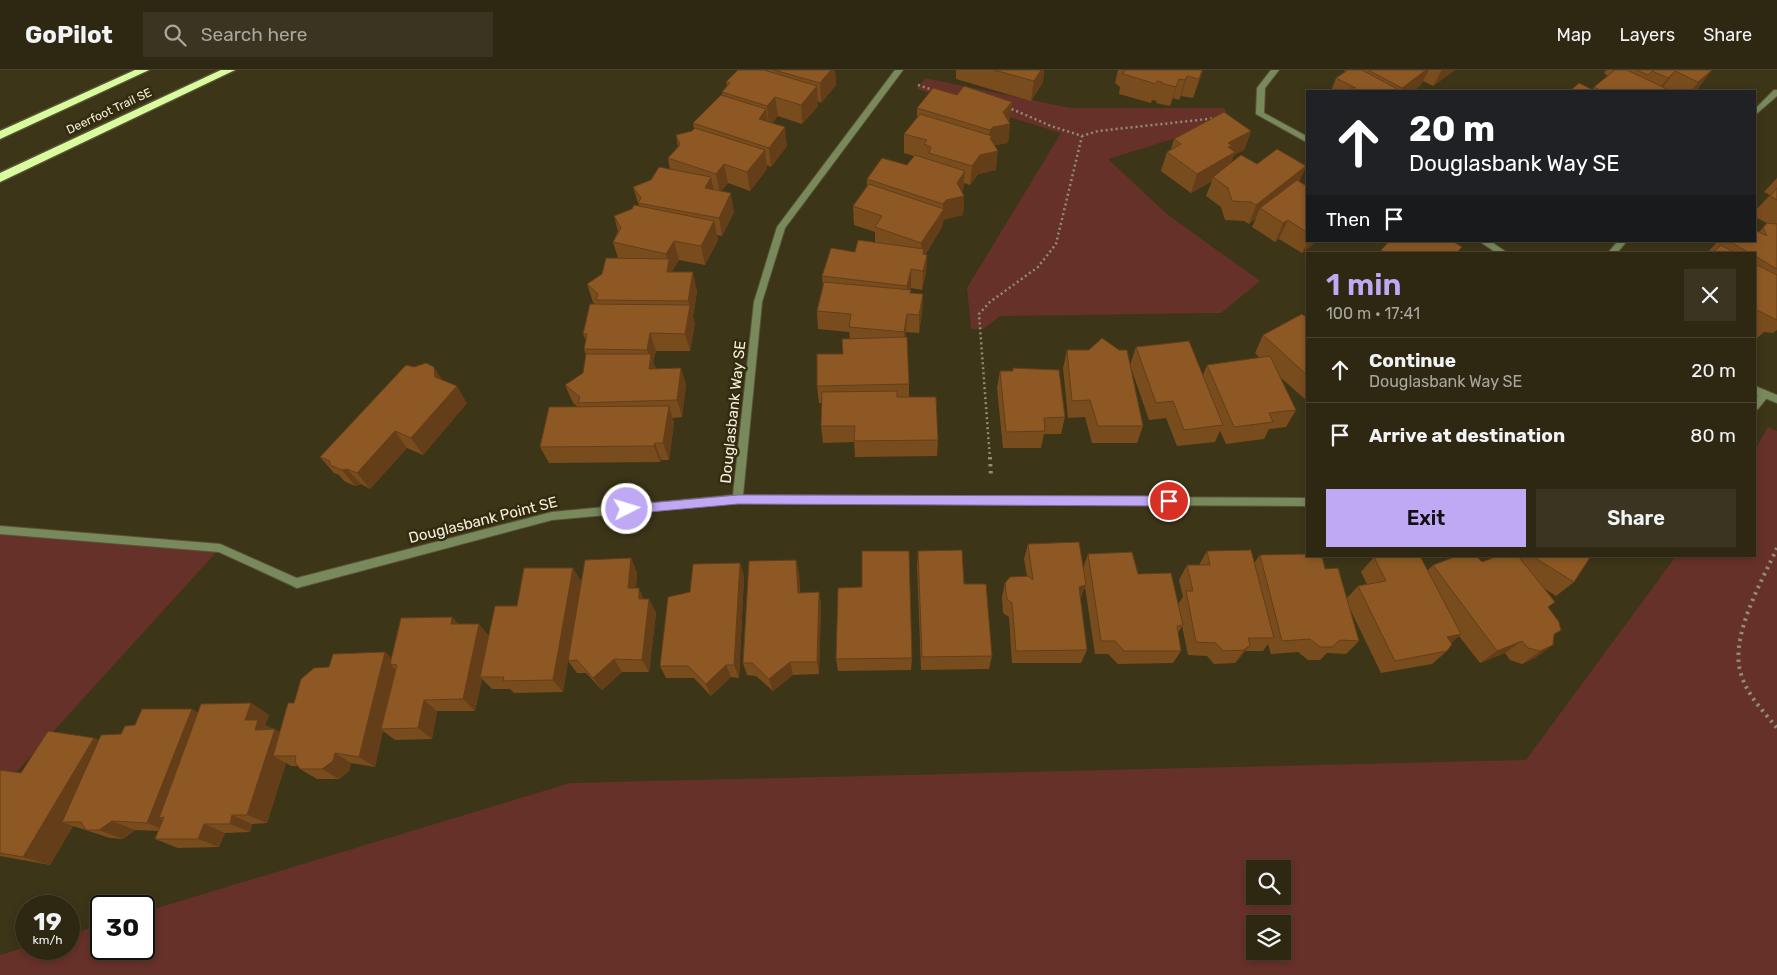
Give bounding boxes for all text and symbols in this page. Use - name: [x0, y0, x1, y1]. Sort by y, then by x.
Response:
- search box: [143, 12, 493, 57]
- text: GoPilot: [25, 21, 113, 49]
- icon: search: [161, 21, 189, 49]
- text: Search here: [201, 23, 307, 46]
- text: Map: [1557, 24, 1592, 46]
- text: Layers: [1620, 24, 1675, 46]
- text: Share: [1703, 24, 1752, 46]
- street label: Deerfoot Trail SE: [64, 85, 154, 137]
- text: 20 m: [1409, 108, 1495, 150]
- icon: ahead: [1326, 110, 1391, 175]
- text: Douglasbank Way SE: [1409, 150, 1620, 177]
- icon: arrive: [1380, 205, 1408, 233]
- text: Then: [1326, 208, 1370, 231]
- text: 1 min: [1326, 267, 1401, 303]
- button: close: [1684, 269, 1736, 321]
- text: 100 m · 17:41: [1326, 304, 1420, 323]
- street label: Douglasbank Way SE: [717, 340, 749, 484]
- text: Continue: [1369, 349, 1456, 372]
- icon: ahead: [1326, 356, 1354, 384]
- text: 20 m: [1691, 359, 1736, 382]
- text: Douglasbank Way SE: [1369, 372, 1522, 391]
- icon: arrive: [1326, 421, 1354, 449]
- text: Arrive at destination: [1369, 424, 1565, 447]
- text: 80 m: [1690, 424, 1736, 447]
- pin: [1148, 480, 1190, 522]
- position arrow: [600, 482, 652, 534]
- icon: arrive: [1155, 487, 1183, 515]
- button: Exit: [1326, 489, 1526, 547]
- button: Share: [1536, 489, 1736, 547]
- street label: Douglasbank Point SE: [407, 493, 559, 547]
- map controls: [1246, 860, 1291, 960]
- button: search: [1246, 860, 1291, 905]
- speed limit sign: 30: [90, 895, 155, 960]
- text: 19: [33, 907, 62, 936]
- button: layers: [1246, 915, 1291, 960]
- text: km/h: [33, 933, 62, 947]

